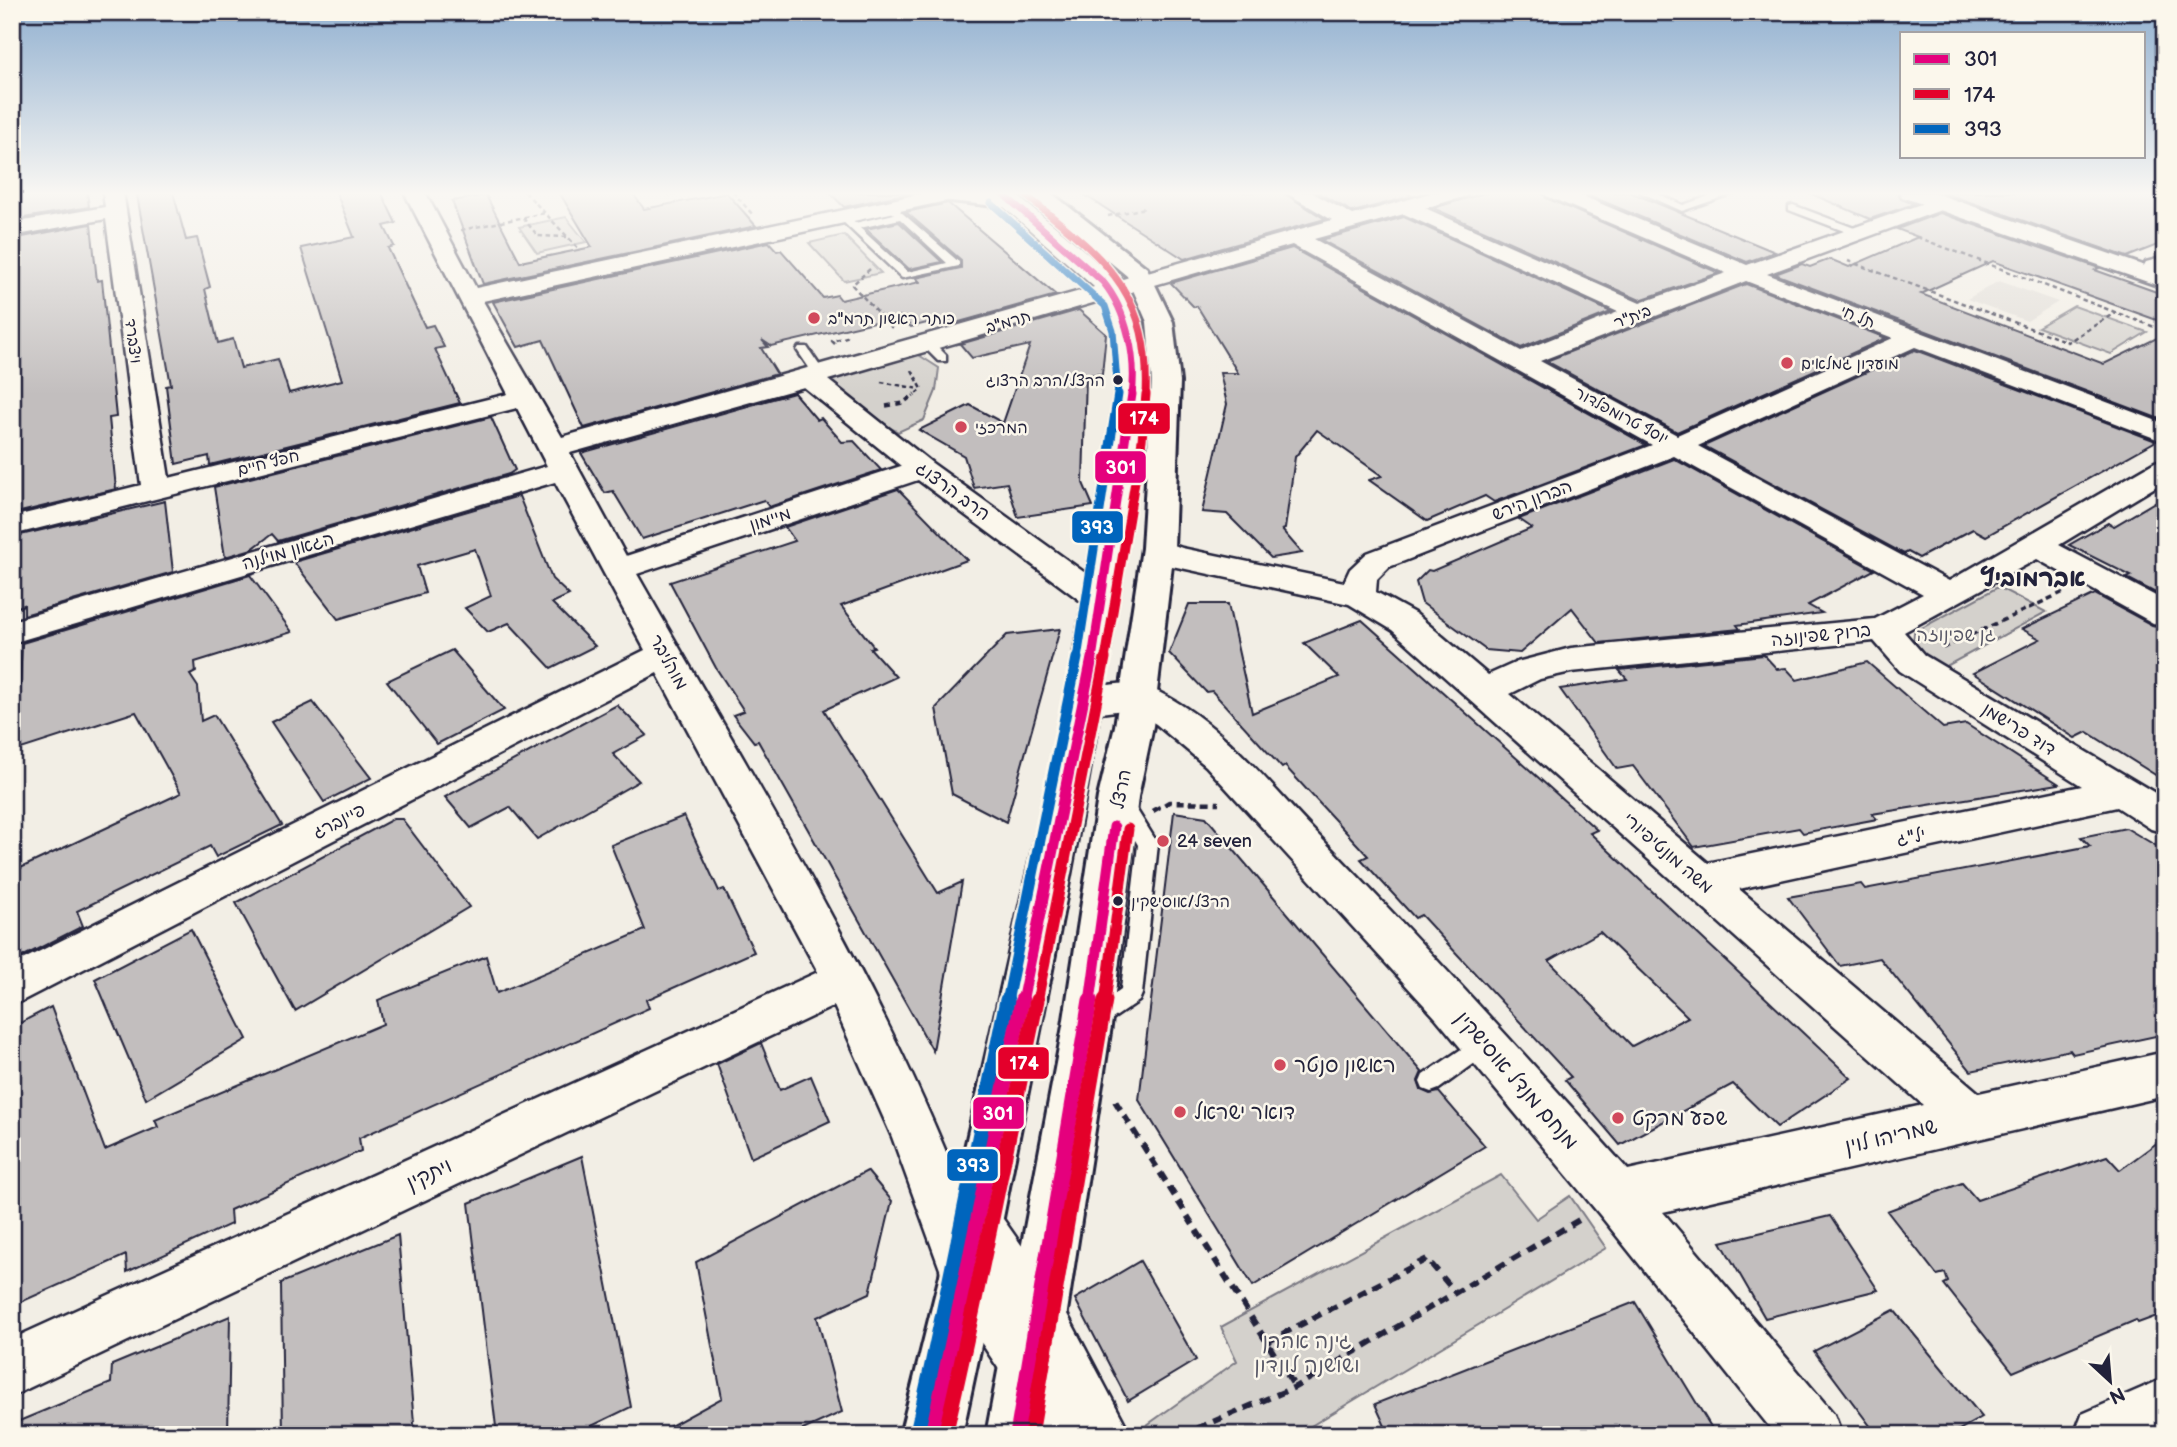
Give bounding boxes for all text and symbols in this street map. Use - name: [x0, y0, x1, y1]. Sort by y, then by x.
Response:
- legend: [1900, 32, 2146, 158]
- text: 301: [1964, 47, 1997, 72]
- text: 174: [1964, 83, 1995, 108]
- text: 393: [1964, 117, 2002, 142]
- street label: בית"ר: [1611, 302, 1654, 333]
- street label: תל חי: [1837, 302, 1878, 333]
- street label: תרמ"ב: [984, 307, 1033, 338]
- marker: כותר ראשון תרמ"ב: [806, 310, 822, 326]
- place label: כותר ראשון תרמ"ב: [828, 310, 955, 329]
- street label: ויצברד: [120, 318, 145, 365]
- marker: מועדון גמלאים: [1779, 355, 1795, 371]
- place label: מועדון גמלאים: [1801, 355, 1899, 374]
- place label: הרצל/הרב הרצוג: [986, 372, 1105, 391]
- marker: הרצל/הרב הרצוג: [1111, 373, 1125, 387]
- street label: יוסף טרומפלדור: [1571, 384, 1671, 449]
- line badge: 174: [1117, 402, 1171, 435]
- text: 174: [1129, 408, 1159, 431]
- marker: המרכזי: [953, 419, 969, 435]
- place label: המרכזי: [975, 419, 1028, 438]
- street label: חפץ חיים: [235, 447, 301, 480]
- line badge: 301: [1094, 450, 1147, 484]
- text: 301: [1106, 457, 1136, 480]
- street label: הרב הרצוג: [912, 458, 994, 525]
- street label: הברון הירש: [1489, 476, 1575, 525]
- street label: מיימון: [747, 503, 794, 536]
- line badge: 393: [1071, 510, 1124, 544]
- text: 393: [1080, 517, 1114, 540]
- street label: הגאון מוילנה: [240, 528, 337, 575]
- district label: אברמוביץ: [1980, 564, 2086, 593]
- street label: ברוך שפינוזה: [1770, 620, 1872, 651]
- park label: גן שפינוזה: [1916, 625, 1996, 646]
- street label: מוהליבר: [645, 631, 692, 693]
- street label: דוד פרישמן: [1978, 699, 2059, 760]
- street label: הרצל: [1107, 768, 1136, 811]
- street label: פיינברג: [309, 799, 369, 844]
- street label: משה מונטיפיורי: [1618, 809, 1717, 898]
- street label: יל"ג: [1895, 824, 1927, 851]
- place label: 24 seven: [1177, 831, 1252, 852]
- marker: 24 seven: [1155, 833, 1171, 849]
- place label: הרצל/אוסישקין: [1131, 893, 1230, 912]
- marker: הרצל/אוסישקין: [1111, 894, 1125, 908]
- street label: מנחם מנדל אוסישקין: [1450, 1006, 1583, 1155]
- line badge: 174: [997, 1046, 1050, 1080]
- text: 174: [1009, 1053, 1039, 1076]
- place label: ראשון סנטר: [1294, 1053, 1396, 1078]
- marker: ראשון סנטר: [1272, 1057, 1288, 1073]
- line badge: 301: [972, 1096, 1025, 1130]
- place label: דואר ישראל: [1194, 1100, 1295, 1125]
- text: 301: [983, 1103, 1013, 1126]
- marker: דואר ישראל: [1172, 1104, 1188, 1120]
- place label: שפע מרקט: [1632, 1106, 1728, 1131]
- marker: שפע מרקט: [1610, 1110, 1626, 1126]
- street label: שמריהו לוין: [1842, 1114, 1940, 1159]
- line badge: 393: [946, 1148, 999, 1182]
- street label: ויתקין: [402, 1153, 456, 1196]
- text: 393: [956, 1155, 990, 1178]
- park label: גינה אהרן ושושנה לונדון: [1254, 1329, 1360, 1378]
- north arrow: [2076, 1346, 2146, 1416]
- text: N: [2105, 1381, 2128, 1408]

